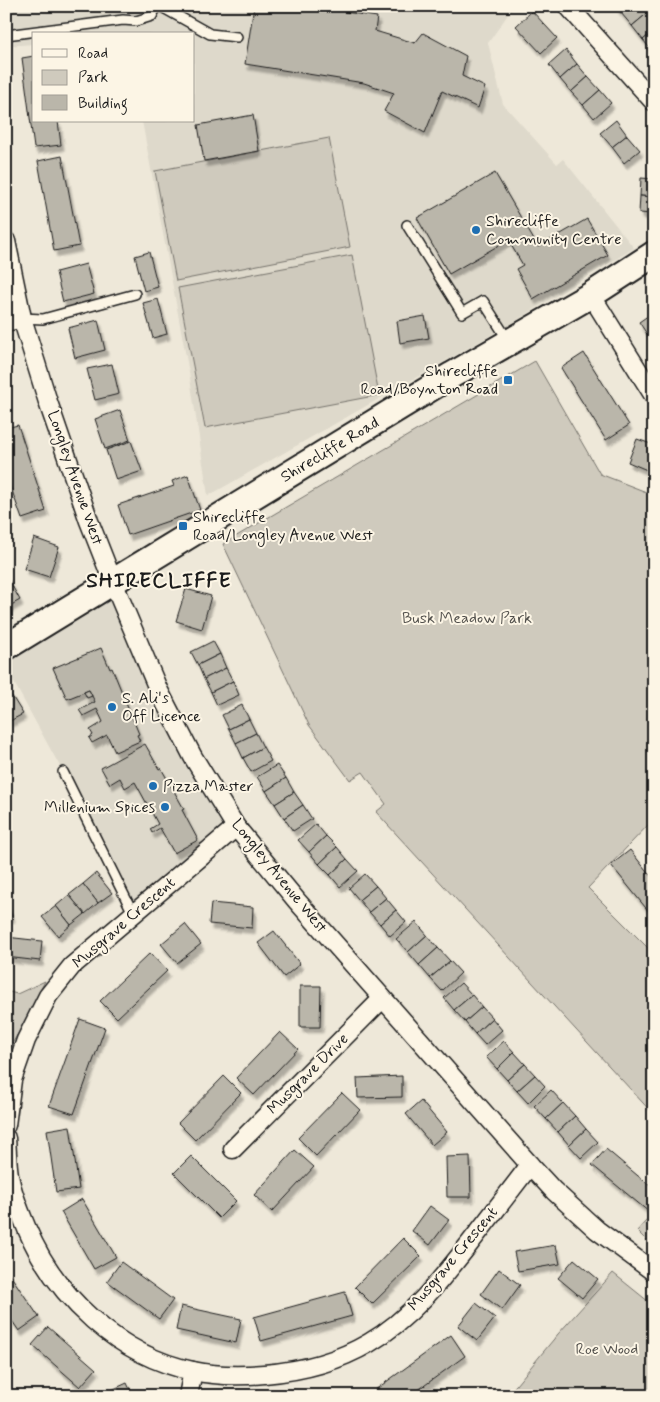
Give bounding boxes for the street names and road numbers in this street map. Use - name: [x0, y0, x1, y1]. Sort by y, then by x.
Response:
- street label: Longley Avenue West: [41, 408, 108, 548]
- street label: Shirecliffe Road: [277, 412, 383, 488]
- street label: Longley Avenue West: [226, 815, 331, 938]
- street label: Musgrave Crescent: [68, 872, 181, 974]
- street label: Musgrave Drive: [263, 1029, 354, 1120]
- street label: Musgrave Crescent: [403, 1203, 504, 1316]

